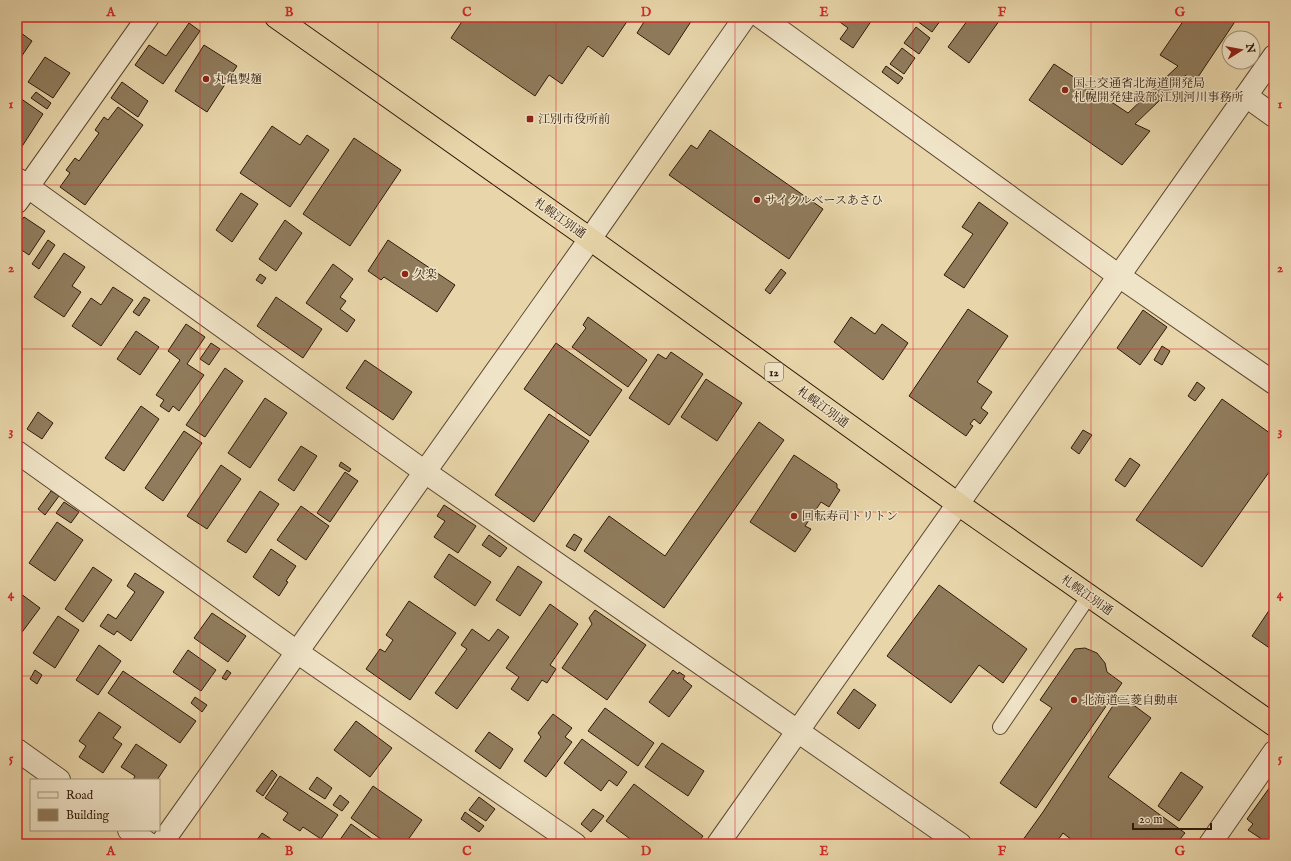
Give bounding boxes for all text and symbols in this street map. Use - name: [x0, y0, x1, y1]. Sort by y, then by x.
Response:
- text: A: [106, 4, 117, 21]
- text: B: [285, 4, 294, 21]
- text: C: [462, 4, 472, 21]
- text: D: [641, 4, 652, 21]
- text: E: [819, 4, 829, 21]
- text: F: [998, 4, 1007, 21]
- text: G: [1175, 4, 1186, 21]
- north arrow: [1221, 30, 1261, 70]
- text: N: [1242, 41, 1258, 55]
- place label: 丸亀製麺: [214, 72, 262, 87]
- marker: 丸亀製麺: [201, 74, 211, 84]
- place label: 国土交通省北海道開発局 札幌開発建設部 江別河川事務所: [1073, 76, 1244, 105]
- marker: 国土交通省北海道開発局 札幌開発建設部 江別河川事務所: [1060, 85, 1070, 95]
- text: 1: [9, 96, 14, 113]
- text: 1: [1278, 96, 1283, 113]
- place label: 江別市役所前: [538, 112, 610, 127]
- marker: 江別市役所前: [525, 114, 535, 124]
- place label: サイクルベースあさひ: [765, 193, 883, 208]
- street label: 札幌江別通: [531, 195, 589, 242]
- marker: サイクルベースあさひ: [752, 195, 762, 205]
- text: 2: [8, 260, 14, 277]
- text: 2: [1277, 260, 1283, 277]
- place label: 久楽: [413, 267, 437, 282]
- marker: 久楽: [400, 269, 410, 279]
- road number: 12: [765, 363, 783, 381]
- street label: 札幌江別通: [794, 384, 851, 431]
- text: 3: [9, 423, 14, 440]
- text: 3: [1278, 423, 1283, 440]
- place label: 回転寿司トリトン: [802, 509, 898, 524]
- marker: 回転寿司トリトン: [789, 511, 799, 521]
- street label: 札幌江別通: [1058, 572, 1116, 619]
- text: 4: [8, 586, 15, 603]
- text: 4: [1277, 586, 1284, 603]
- place label: 北海道三菱自動車: [1082, 693, 1178, 708]
- marker: 北海道三菱自動車: [1069, 695, 1079, 705]
- text: 5: [9, 750, 14, 767]
- text: 5: [1278, 750, 1283, 767]
- legend: [30, 779, 160, 831]
- text: Road: [66, 788, 94, 803]
- scale bar: [1133, 805, 1211, 831]
- text: Building: [66, 808, 110, 823]
- text: 20 m: [1139, 812, 1162, 827]
- text: A: [106, 843, 117, 860]
- text: B: [285, 843, 294, 860]
- text: C: [462, 843, 472, 860]
- text: D: [641, 843, 652, 860]
- text: E: [819, 843, 829, 860]
- text: F: [998, 843, 1007, 860]
- text: G: [1175, 843, 1186, 860]

